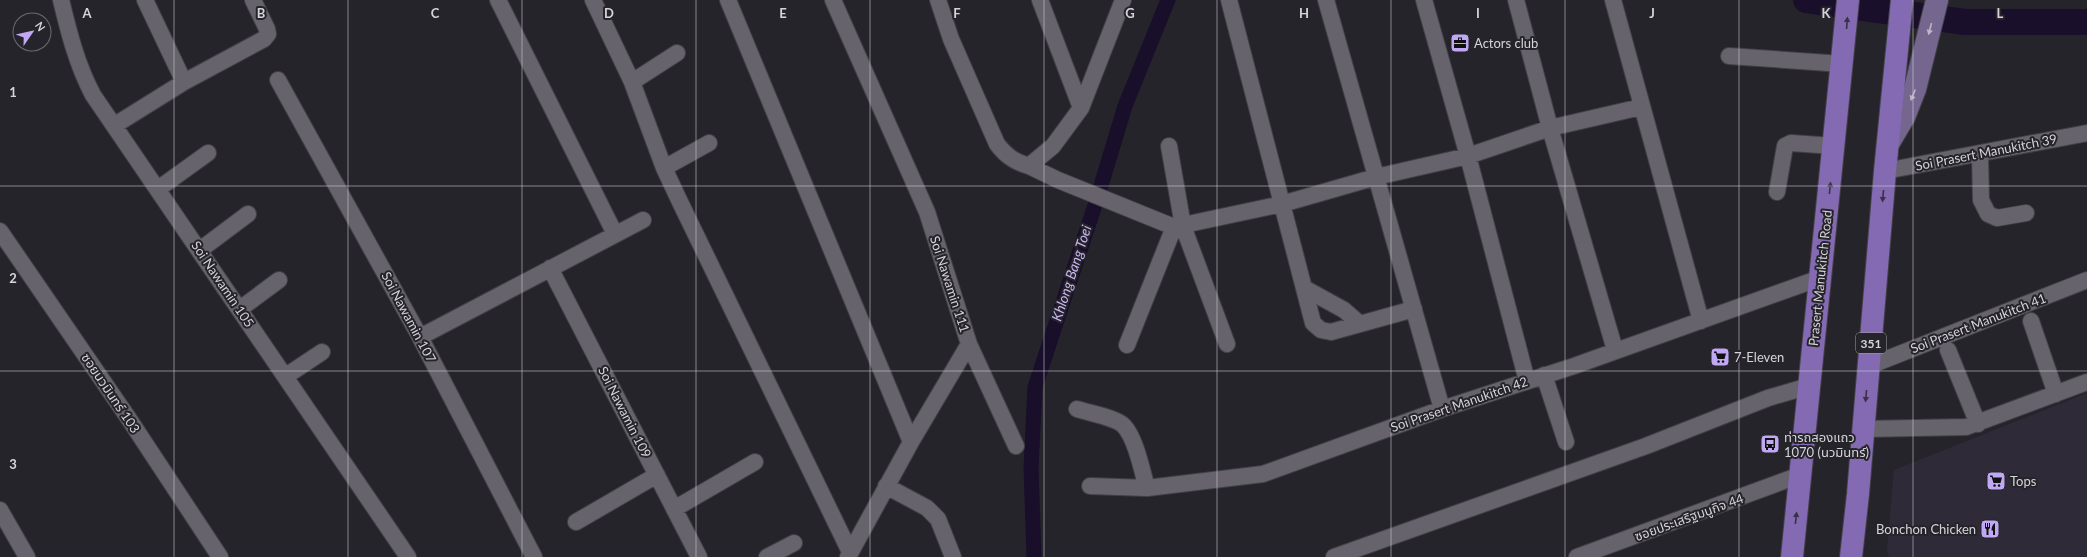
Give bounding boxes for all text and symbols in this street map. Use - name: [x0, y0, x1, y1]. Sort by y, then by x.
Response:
- text: A: [81, 5, 92, 21]
- text: B: [257, 5, 266, 21]
- text: C: [431, 5, 440, 21]
- text: D: [604, 5, 614, 21]
- text: E: [779, 5, 787, 21]
- text: F: [953, 5, 961, 21]
- text: G: [1125, 5, 1135, 21]
- text: H: [1299, 5, 1309, 21]
- text: I: [1476, 5, 1480, 21]
- text: J: [1649, 5, 1655, 21]
- text: K: [1822, 5, 1832, 21]
- text: L: [1997, 5, 2004, 21]
- north arrow: [12, 12, 52, 52]
- one-way arrow: [1843, 17, 1850, 29]
- text: N: [33, 19, 48, 33]
- one-way arrow: [1927, 23, 1933, 35]
- office icon: Actors club: [1449, 32, 1471, 54]
- place label: Actors club: [1474, 35, 1538, 51]
- text: 1: [9, 84, 17, 100]
- one-way arrow: [1909, 90, 1915, 102]
- street label: Soi Prasert Manukitch 39: [1914, 130, 2058, 174]
- one-way arrow: [1826, 182, 1833, 194]
- one-way arrow: [1880, 190, 1887, 202]
- street label: Prasert Manukitch Road: [1805, 209, 1835, 347]
- water label: Khlong Bang Toei: [1047, 222, 1095, 323]
- street label: Soi Nawamin 111: [927, 234, 973, 334]
- street label: Soi Nawamin 105: [188, 238, 258, 330]
- street label: Soi Nawamin 107: [378, 269, 440, 366]
- text: 2: [9, 270, 17, 286]
- street label: Soi Prasert Manukitch 41: [1908, 290, 2048, 356]
- road number: 351: [1856, 333, 1886, 353]
- supermarket icon: 7-Eleven: [1709, 346, 1731, 368]
- place label: 7-Eleven: [1734, 349, 1784, 365]
- street label: ซอยนวมินทร์ 103: [78, 350, 144, 436]
- street label: Soi Nawamin 109: [595, 364, 655, 460]
- street label: Soi Prasert Manukitch 42: [1388, 373, 1530, 435]
- one-way arrow: [1863, 389, 1870, 402]
- place label: ท่ารถสองแถว 1070 (นวมินทร์): [1784, 429, 1869, 460]
- bus stop icon: ท่ารถสองแถว 1070 (นวมินทร์): [1759, 433, 1781, 455]
- text: 3: [9, 456, 17, 472]
- supermarket icon: Tops: [1985, 470, 2007, 492]
- place label: Tops: [2010, 473, 2037, 489]
- street label: ซอยประเสริฐมนูกิจ 44: [1632, 490, 1746, 544]
- one-way arrow: [1793, 512, 1799, 524]
- restaurant icon: Bonchon Chicken: [1979, 518, 2001, 540]
- place label: Bonchon Chicken: [1876, 521, 1976, 537]

